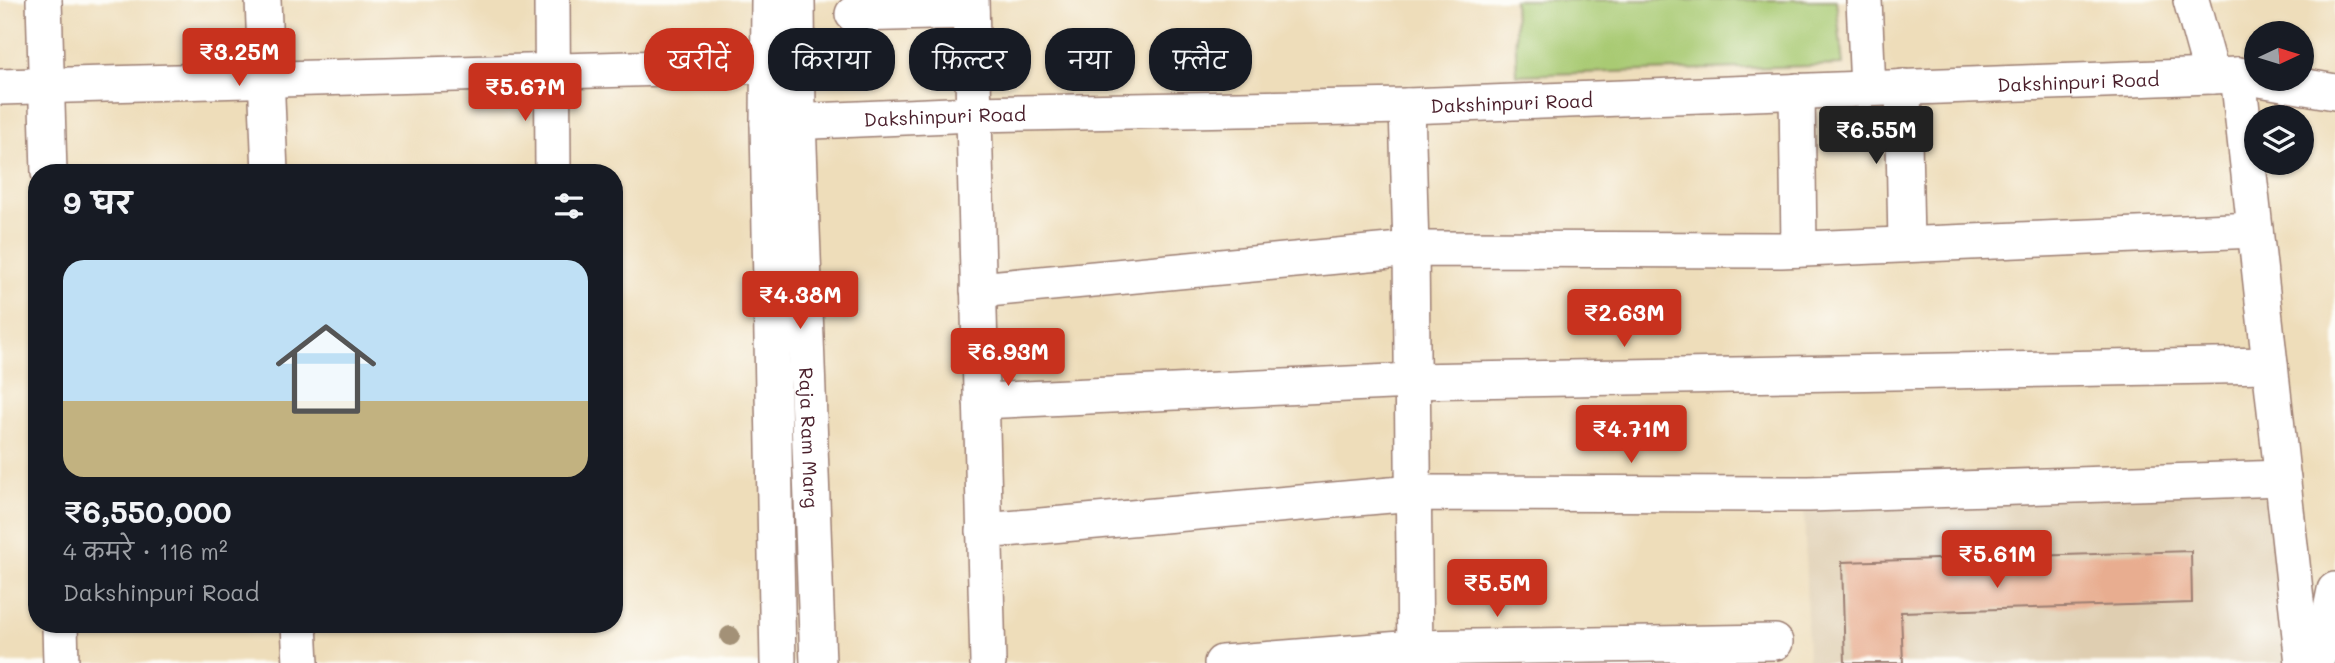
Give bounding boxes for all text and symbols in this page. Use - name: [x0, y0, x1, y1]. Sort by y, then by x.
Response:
- north arrow: [2244, 21, 2314, 91]
- map controls: [2244, 21, 2314, 175]
- pin: ₹3.25M: [182, 28, 296, 88]
- chip: खरीदें: [644, 28, 754, 91]
- chip: किराया: [768, 28, 895, 91]
- chip: फ़िल्टर: [909, 28, 1031, 91]
- chip: नया: [1045, 28, 1135, 91]
- chip: फ़्लैट: [1149, 28, 1252, 91]
- text: ₹3.25M: [198, 36, 280, 66]
- pin: ₹5.67M: [468, 64, 582, 123]
- street label: Dakshinpuri Road: [1997, 65, 2160, 96]
- text: ₹5.67M: [484, 71, 566, 101]
- street label: Dakshinpuri Road: [1430, 87, 1593, 118]
- street label: Dakshinpuri Road: [863, 101, 1026, 131]
- button: layers: [2244, 105, 2314, 175]
- pin: ₹6.55M: [1819, 106, 1933, 166]
- text: ₹6.55M: [1835, 114, 1917, 144]
- text: 9 घर: [63, 182, 132, 222]
- icon: filters: [550, 187, 588, 225]
- pin: ₹4.38M: [743, 272, 857, 331]
- text: ₹4.38M: [758, 279, 842, 309]
- pin: ₹2.63M: [1567, 290, 1681, 349]
- text: ₹2.63M: [1583, 297, 1665, 327]
- icon: home: [263, 306, 389, 432]
- pin: ₹6.93M: [951, 328, 1065, 388]
- text: ₹6.93M: [967, 336, 1049, 366]
- street label: Raja Ram Marg: [795, 367, 825, 509]
- pin: ₹4.71M: [1574, 406, 1688, 465]
- text: ₹4.71M: [1592, 413, 1670, 443]
- text: ₹6,550,000: [63, 491, 232, 531]
- pin: ₹5.61M: [1940, 530, 2054, 590]
- text: 4 कमरे · 116 m²: [63, 536, 228, 566]
- text: ₹5.61M: [1958, 538, 2036, 568]
- pin: ₹5.5M: [1448, 560, 1546, 619]
- text: ₹5.5M: [1463, 567, 1531, 597]
- text: Dakshinpuri Road: [63, 577, 259, 607]

